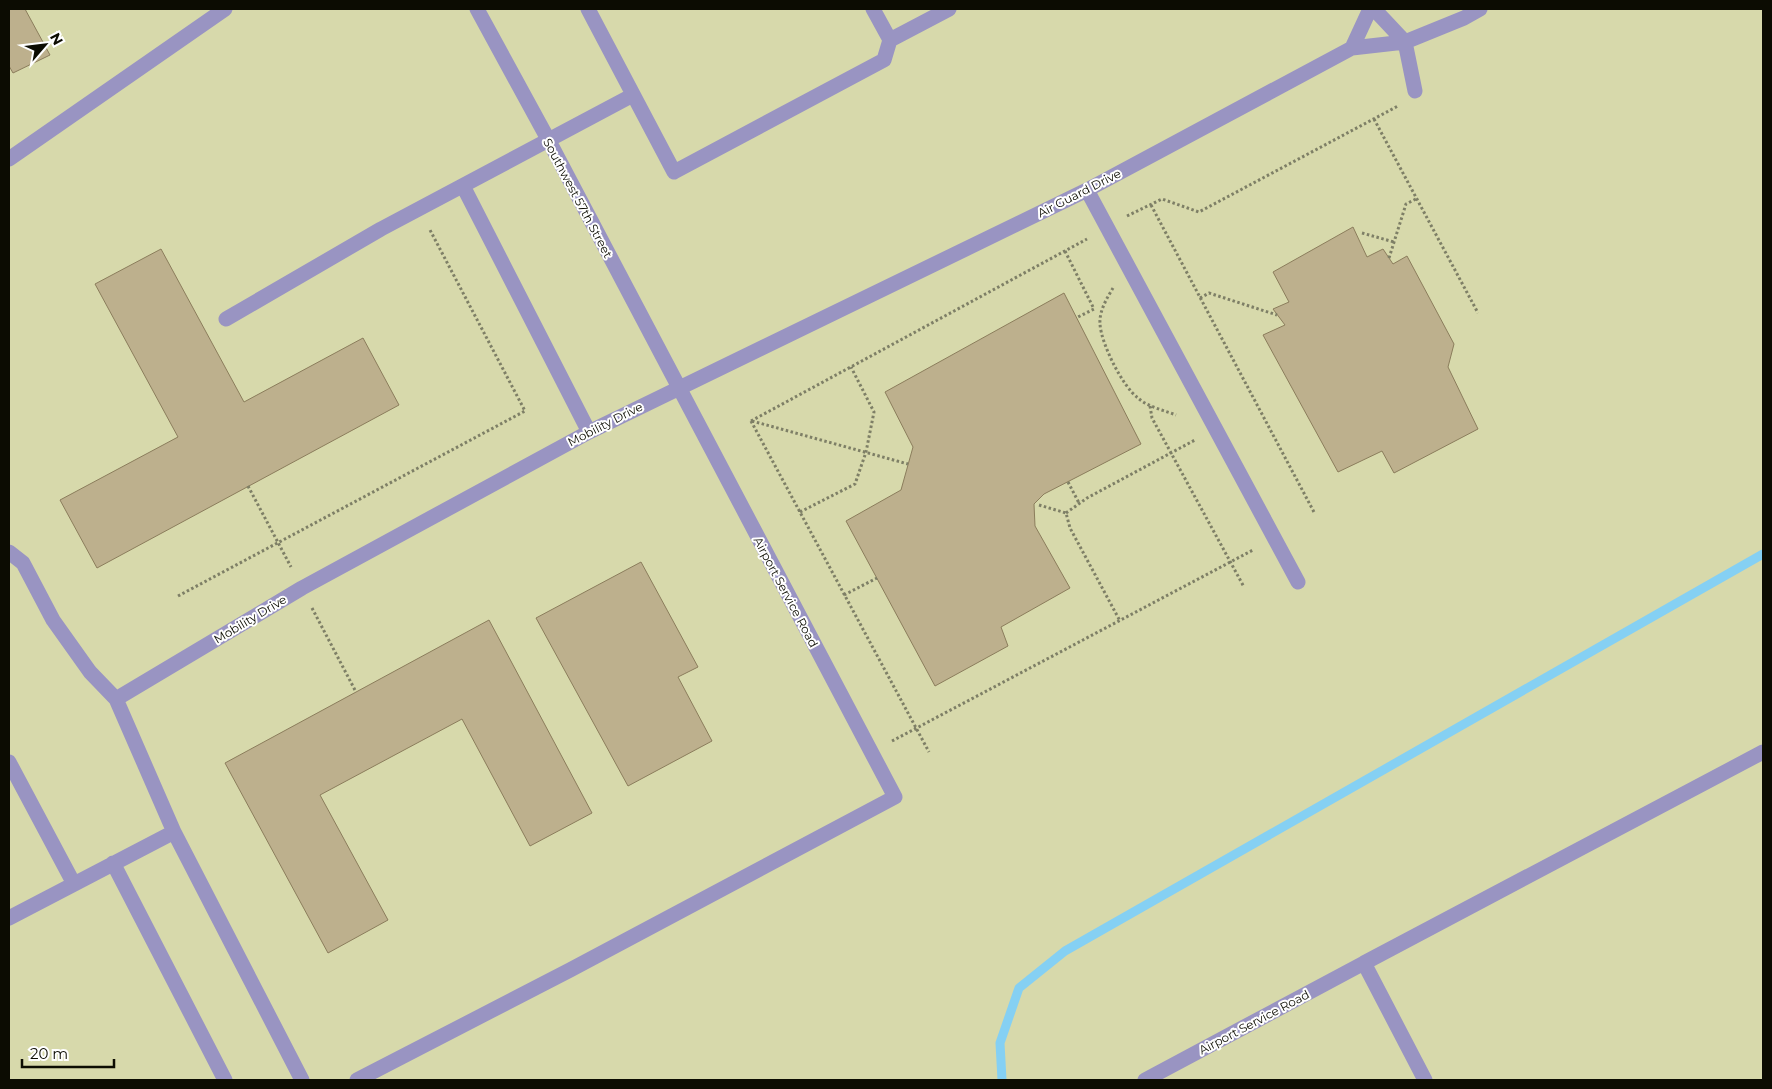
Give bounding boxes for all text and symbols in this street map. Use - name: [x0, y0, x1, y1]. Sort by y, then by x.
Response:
- north arrow: [20, 20, 70, 70]
- text: N: [46, 30, 67, 48]
- street label: Southwest 57th Street: [540, 136, 616, 260]
- street label: Air Guard Drive: [1035, 166, 1123, 220]
- street label: Mobility Drive: [565, 399, 645, 449]
- street label: Airport Service Road: [751, 534, 821, 650]
- street label: Mobility Drive: [211, 591, 289, 647]
- street label: Airport Service Road: [1196, 987, 1312, 1057]
- scale bar: [22, 1036, 115, 1068]
- text: 20 m: [30, 1044, 68, 1063]

